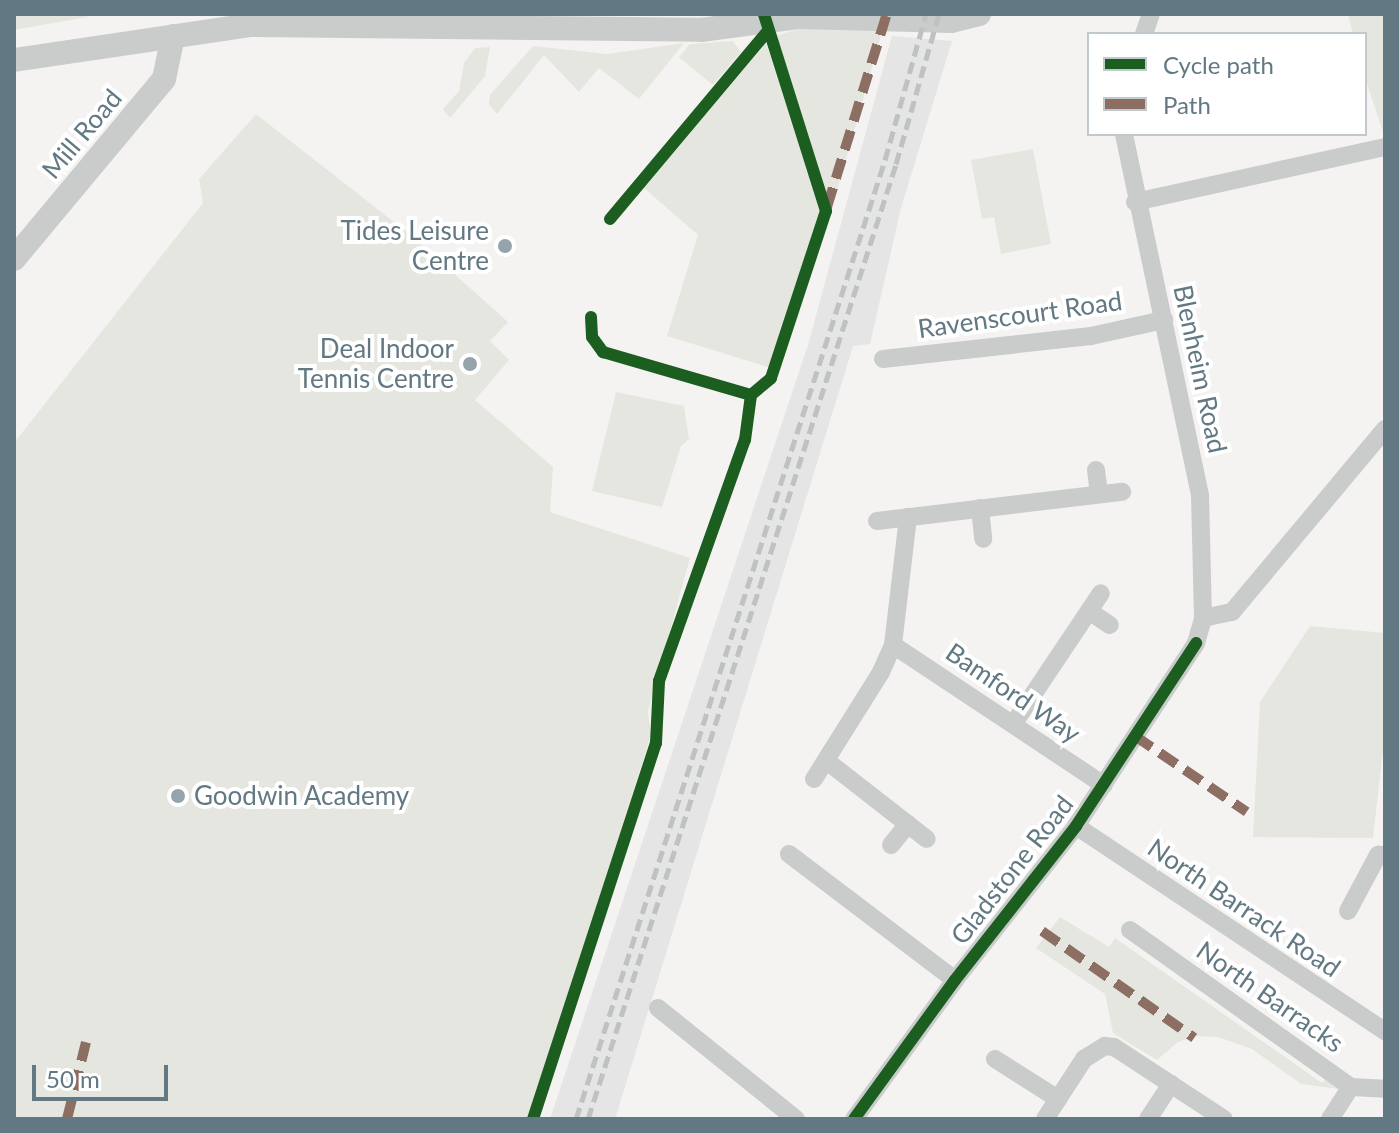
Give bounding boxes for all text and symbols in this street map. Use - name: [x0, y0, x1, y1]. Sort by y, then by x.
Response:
- legend: [1087, 32, 1367, 136]
- text: Cycle path: [1163, 50, 1274, 79]
- street label: Mill Road: [36, 83, 128, 185]
- text: Path: [1163, 90, 1211, 119]
- place label: Tides Leisure Centre: [341, 215, 489, 276]
- marker: Tides Leisure Centre: [496, 237, 514, 255]
- street label: Blenheim Road: [1167, 282, 1233, 456]
- street label: Ravenscourt Road: [916, 285, 1124, 345]
- place label: Deal Indoor Tennis Centre: [298, 333, 454, 394]
- marker: Deal Indoor Tennis Centre: [461, 355, 479, 373]
- street label: Bamford Way: [940, 637, 1086, 749]
- place label: Goodwin Academy: [194, 780, 410, 812]
- marker: Goodwin Academy: [169, 787, 187, 805]
- street label: Gladstone Road: [944, 789, 1080, 951]
- street label: North Barrack Road: [1142, 832, 1346, 984]
- street label: North Barracks: [1191, 935, 1349, 1059]
- scale bar: [36, 1049, 172, 1099]
- text: 50 m: [46, 1064, 100, 1093]

